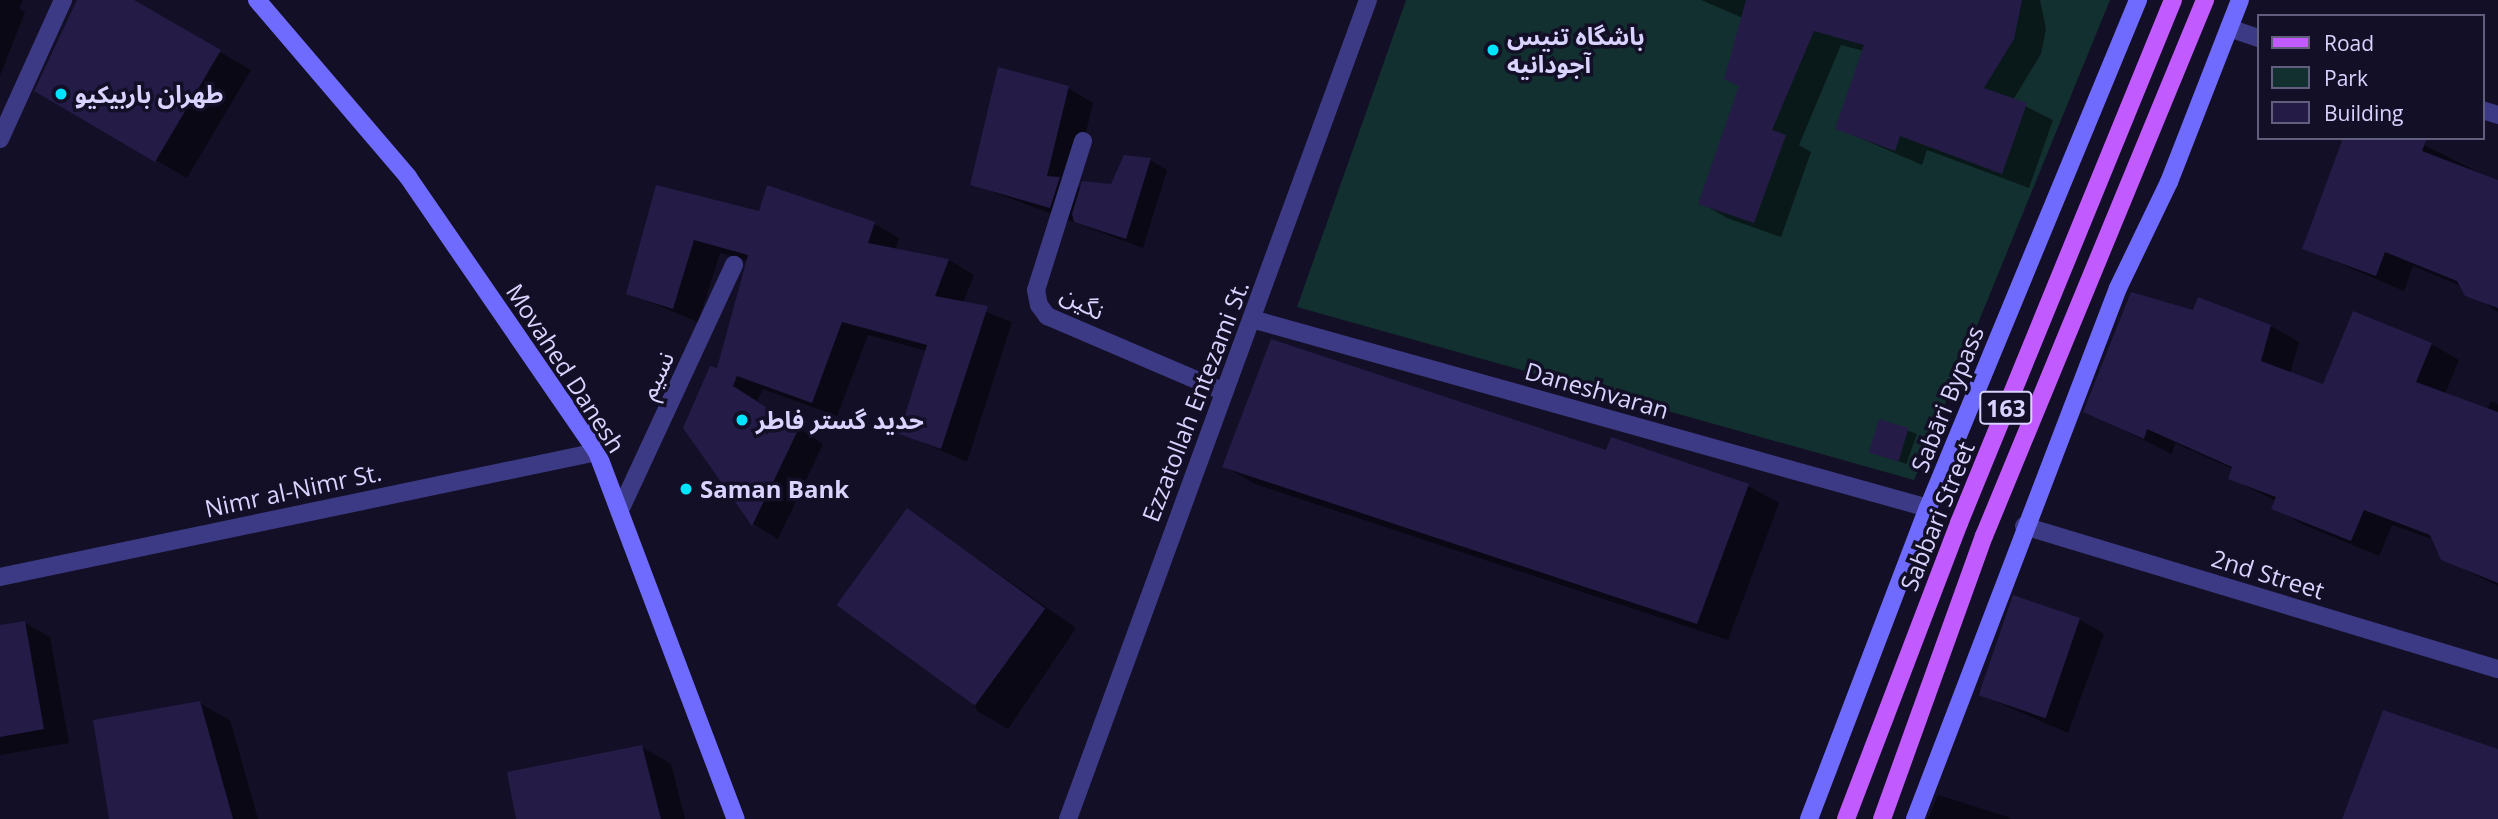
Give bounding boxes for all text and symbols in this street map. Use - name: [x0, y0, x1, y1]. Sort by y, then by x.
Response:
- legend: [2256, 14, 2484, 140]
- place label: باشگاه تنیس آجودانیه: [1507, 22, 1645, 78]
- text: Road: [2324, 29, 2374, 57]
- marker: باشگاه تنیس آجودانیه: [1485, 42, 1501, 58]
- text: Park: [2324, 64, 2368, 92]
- place label: طهران باربیکیو: [75, 80, 224, 108]
- marker: طهران باربیکیو: [53, 86, 69, 102]
- text: Building: [2324, 99, 2403, 127]
- street label: Ezzatollah Entezami St.: [1136, 276, 1254, 526]
- street label: Movahed Danesh: [501, 278, 631, 458]
- street label: نگین: [1056, 279, 1110, 325]
- street label: Sabāri Bypass: [1905, 322, 1989, 476]
- street label: نسیم: [633, 347, 679, 403]
- street label: Daneshvaran: [1522, 356, 1672, 424]
- road number: 163: [1978, 388, 2034, 428]
- place label: حدید گستر فاطر: [756, 406, 924, 434]
- marker: حدید گستر فاطر: [734, 412, 750, 428]
- street label: Sabbari Street: [1894, 437, 1980, 595]
- street label: Nimr al-Nimr St.: [202, 457, 384, 523]
- place label: Saman Bank: [700, 475, 849, 503]
- marker: Saman Bank: [678, 481, 694, 497]
- street label: 2nd Street: [2208, 543, 2328, 605]

